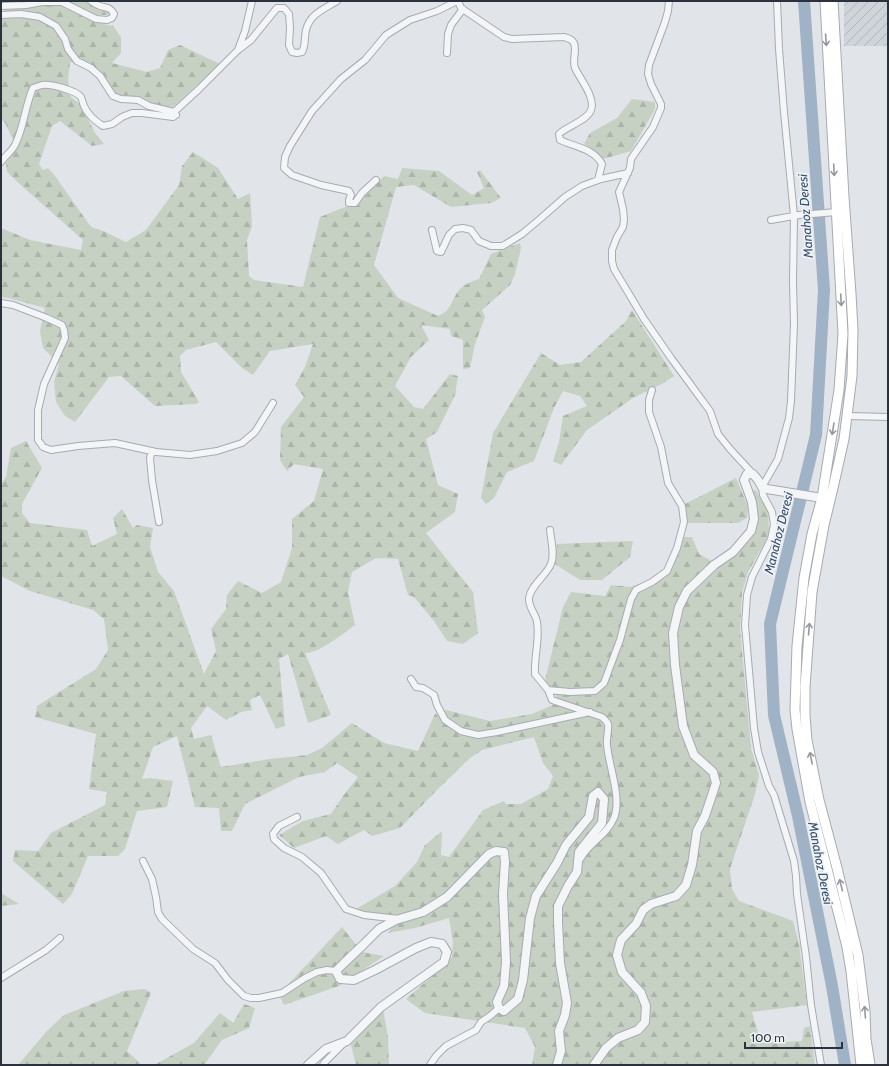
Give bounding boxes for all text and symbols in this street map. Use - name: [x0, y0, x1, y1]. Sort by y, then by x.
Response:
- one-way arrow: [823, 33, 830, 46]
- one-way arrow: [831, 163, 838, 176]
- water label: Manahoz Deresi: [794, 173, 816, 260]
- one-way arrow: [838, 293, 845, 306]
- one-way arrow: [829, 422, 837, 435]
- water label: Manahoz Deresi: [760, 490, 796, 577]
- one-way arrow: [805, 623, 812, 636]
- one-way arrow: [806, 752, 814, 765]
- water label: Manahoz Deresi: [805, 819, 837, 906]
- one-way arrow: [837, 879, 844, 892]
- one-way arrow: [862, 1006, 869, 1019]
- scale bar: [745, 1024, 842, 1050]
- text: 100 m: [751, 1030, 785, 1045]

